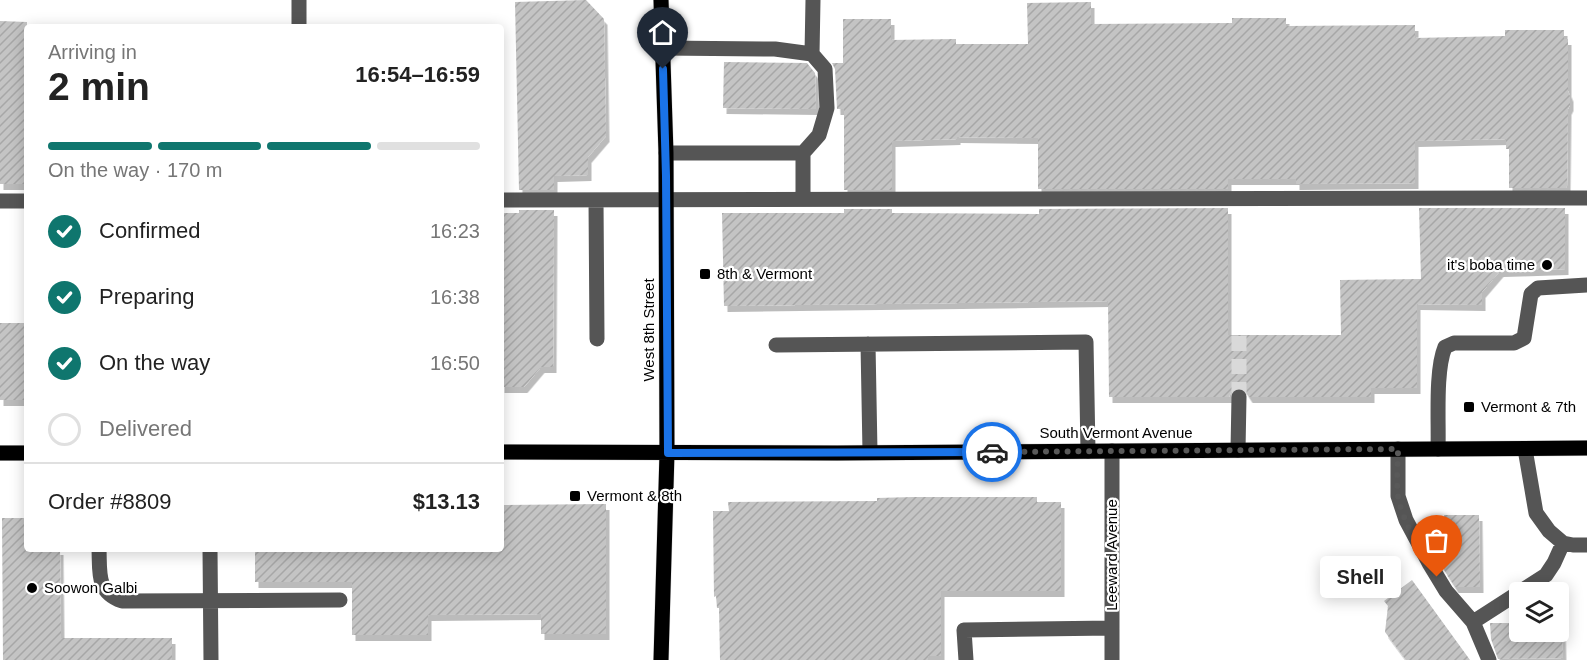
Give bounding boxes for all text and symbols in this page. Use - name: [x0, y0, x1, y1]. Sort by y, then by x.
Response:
- pin: [637, 7, 688, 69]
- icon: home: [646, 16, 679, 49]
- text: Arriving in: [48, 41, 137, 63]
- text: 16:54–16:59: [355, 62, 480, 87]
- text: 2 min: [48, 65, 150, 108]
- text: On the way · 170 m: [48, 159, 223, 181]
- icon: check: [48, 215, 81, 248]
- text: Confirmed: [99, 218, 200, 243]
- text: 16:23: [430, 220, 480, 242]
- place label: it's boba time: [1447, 256, 1535, 273]
- marker: it's boba time: [1540, 258, 1554, 272]
- place label: 8th & Vermont: [717, 265, 813, 282]
- marker: 8th & Vermont: [698, 267, 712, 281]
- street label: West 8th Street: [640, 278, 657, 382]
- icon: check: [48, 281, 81, 314]
- text: Preparing: [99, 284, 194, 309]
- text: 16:38: [430, 286, 480, 308]
- icon: check: [48, 347, 81, 380]
- text: On the way: [99, 350, 210, 375]
- text: 16:50: [430, 352, 480, 374]
- place label: Vermont & 7th: [1481, 398, 1576, 415]
- marker: Vermont & 7th: [1462, 400, 1476, 414]
- text: Delivered: [99, 416, 192, 441]
- courier: [962, 422, 1022, 482]
- street label: South Vermont Avenue: [1039, 424, 1193, 441]
- icon: car: [976, 436, 1009, 469]
- place label: Vermont & 8th: [587, 487, 682, 504]
- text: Order #8809: [48, 489, 172, 514]
- text: $13.13: [413, 489, 480, 514]
- marker: Vermont & 8th: [568, 489, 582, 503]
- street label: Leeward Avenue: [1103, 499, 1120, 611]
- pin: [1411, 515, 1462, 577]
- icon: bag: [1420, 524, 1453, 557]
- callout: Shell: [1320, 556, 1401, 598]
- text: Shell: [1337, 566, 1384, 588]
- place label: Soowon Galbi: [44, 579, 137, 596]
- marker: Soowon Galbi: [25, 581, 39, 595]
- map controls: [1509, 582, 1569, 642]
- button: layers: [1509, 582, 1569, 642]

